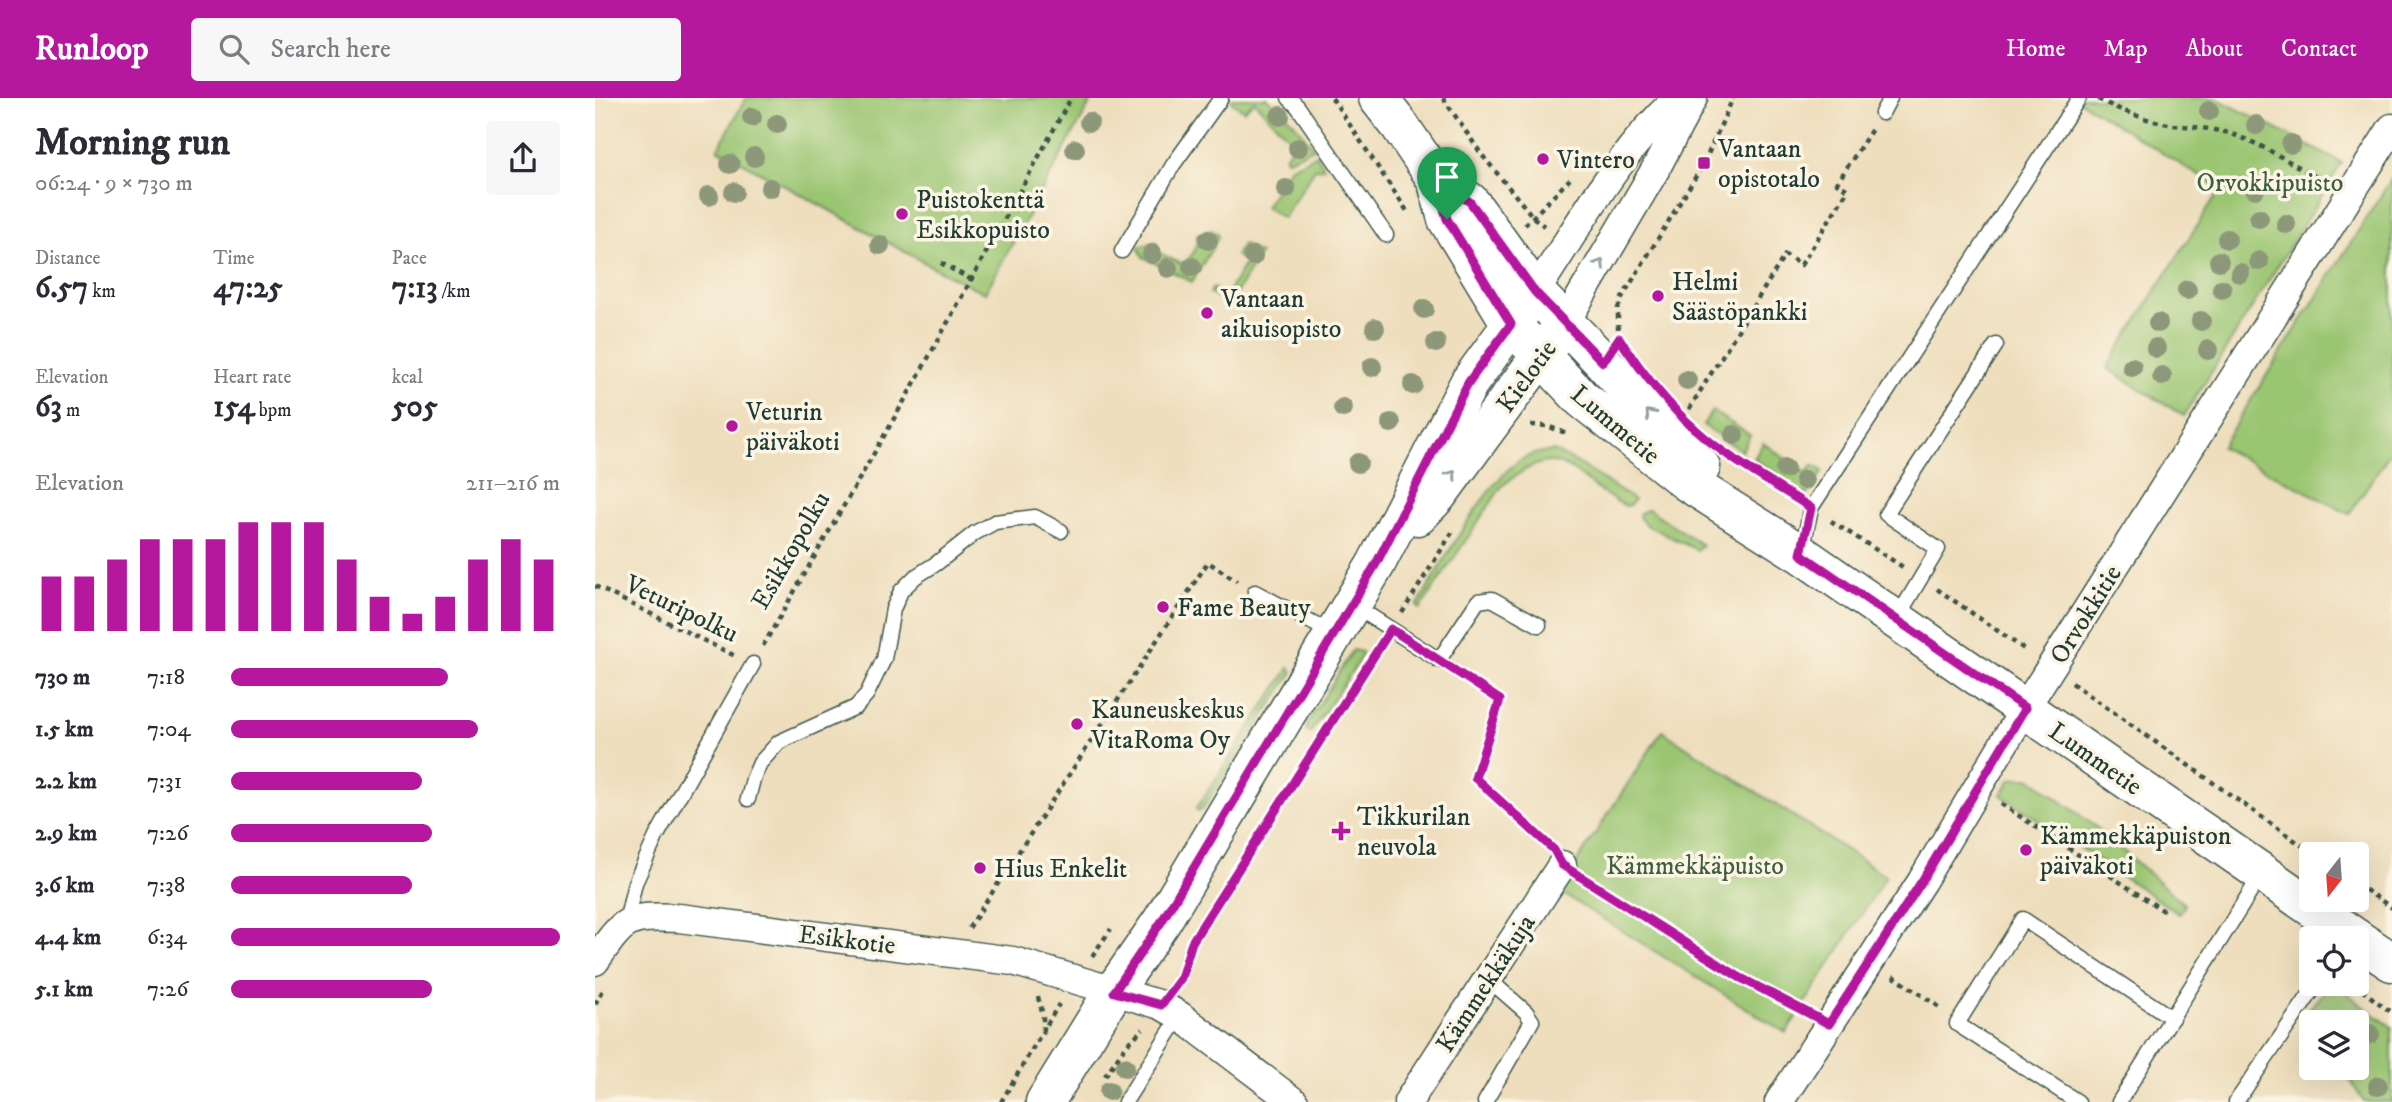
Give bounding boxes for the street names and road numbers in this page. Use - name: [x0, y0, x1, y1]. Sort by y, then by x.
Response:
- street label: Kielotie: [1490, 334, 1565, 420]
- street label: Lummetie: [1564, 378, 1667, 472]
- street label: Esikkopolku: [744, 486, 838, 616]
- street label: Orvokkitie: [2043, 559, 2130, 670]
- street label: Veturipolku: [618, 567, 743, 651]
- street label: Lummetie: [2042, 715, 2148, 803]
- street label: Kämmekkäkuja: [1429, 908, 1543, 1059]
- street label: Esikkotie: [796, 918, 897, 963]

